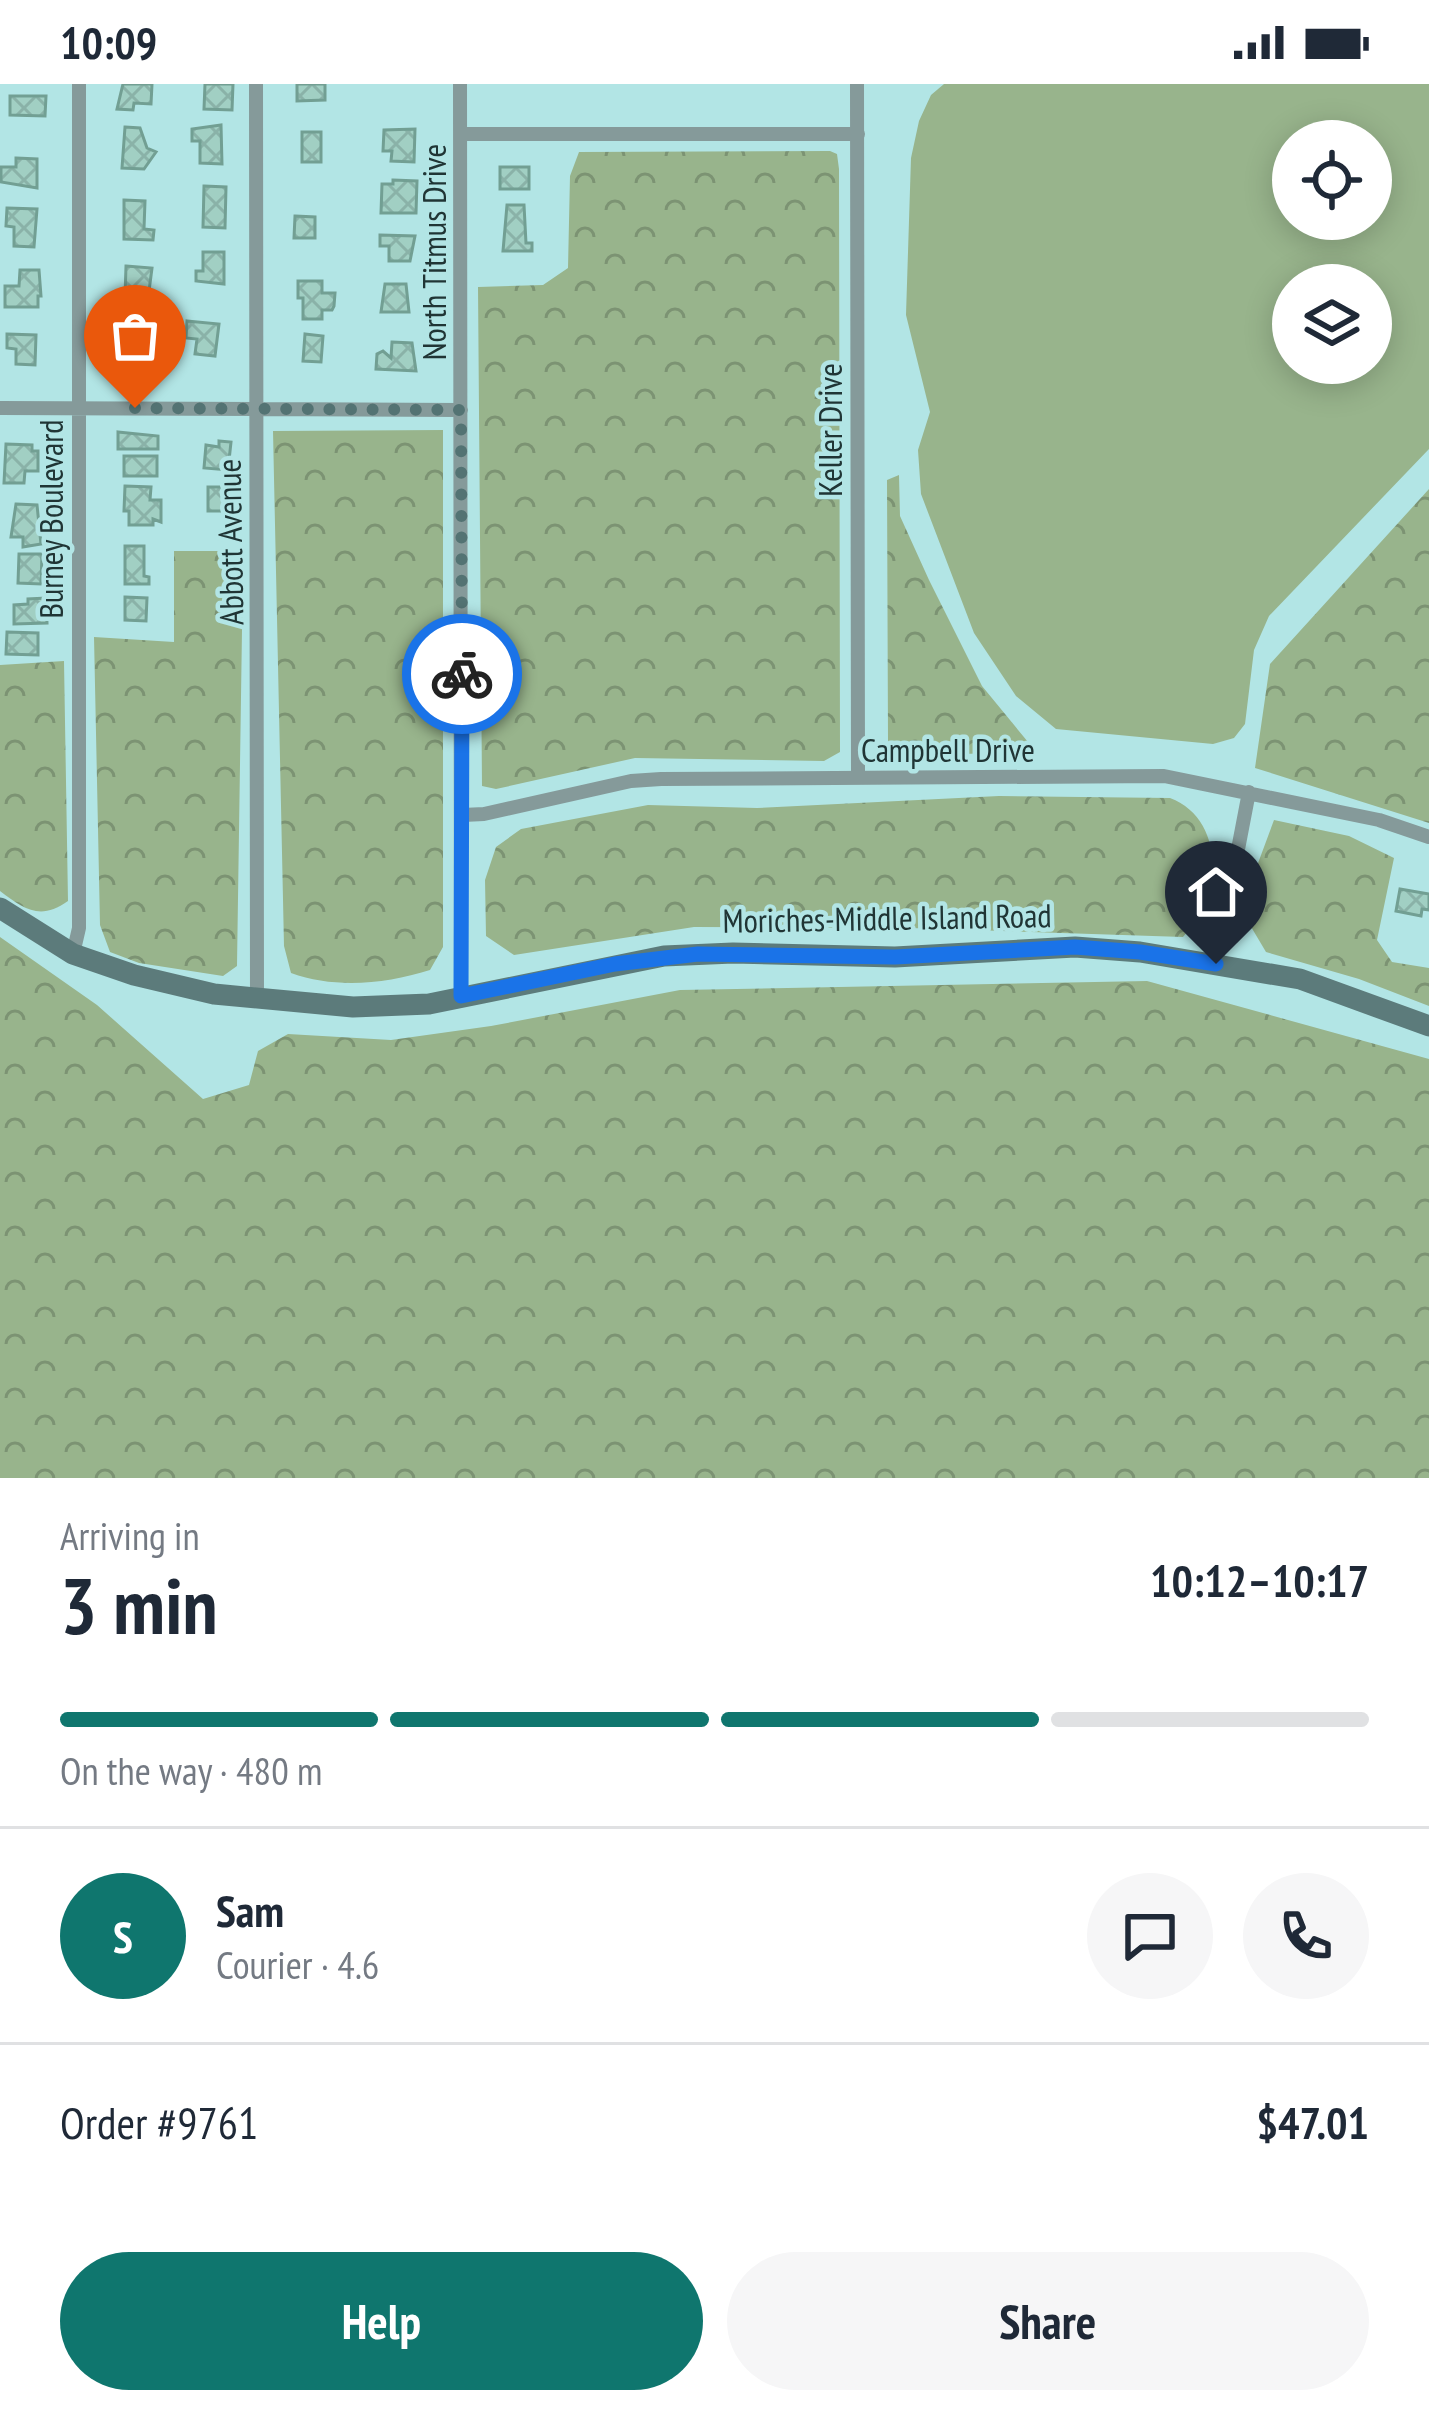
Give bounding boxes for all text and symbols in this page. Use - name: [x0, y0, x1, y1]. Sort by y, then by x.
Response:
- text: 10:09: [60, 13, 157, 71]
- map controls: [1272, 120, 1392, 384]
- button: locate: [1272, 120, 1392, 240]
- street label: North Titmus Drive: [412, 144, 455, 360]
- button: layers: [1272, 264, 1392, 384]
- pin: [84, 285, 186, 408]
- icon: bag: [102, 303, 168, 369]
- street label: Keller Drive: [808, 363, 851, 497]
- street label: Burney Boulevard: [29, 419, 72, 619]
- street label: Abbott Avenue: [207, 459, 252, 625]
- courier: [402, 614, 522, 734]
- icon: bike: [429, 641, 495, 707]
- street label: Campbell Drive: [861, 728, 1035, 771]
- pin: [1165, 841, 1267, 964]
- icon: home: [1183, 859, 1249, 925]
- street label: Moriches-Middle Island Road: [722, 893, 1052, 942]
- text: Arriving in: [60, 1510, 200, 1561]
- text: 10:12–10:17: [1150, 1551, 1369, 1609]
- text: 3 min: [60, 1555, 218, 1656]
- text: On the way · 480 m: [60, 1745, 322, 1796]
- button: chat: [1087, 1873, 1213, 1999]
- button: phone: [1243, 1873, 1369, 1999]
- text: Sam: [216, 1881, 284, 1939]
- text: S: [113, 1907, 133, 1965]
- text: Courier · 4.6: [216, 1939, 379, 1990]
- text: Order #9761: [60, 2093, 258, 2151]
- text: $47.01: [1256, 2093, 1369, 2151]
- button: Help: [60, 2252, 703, 2390]
- button: Share: [727, 2252, 1369, 2390]

